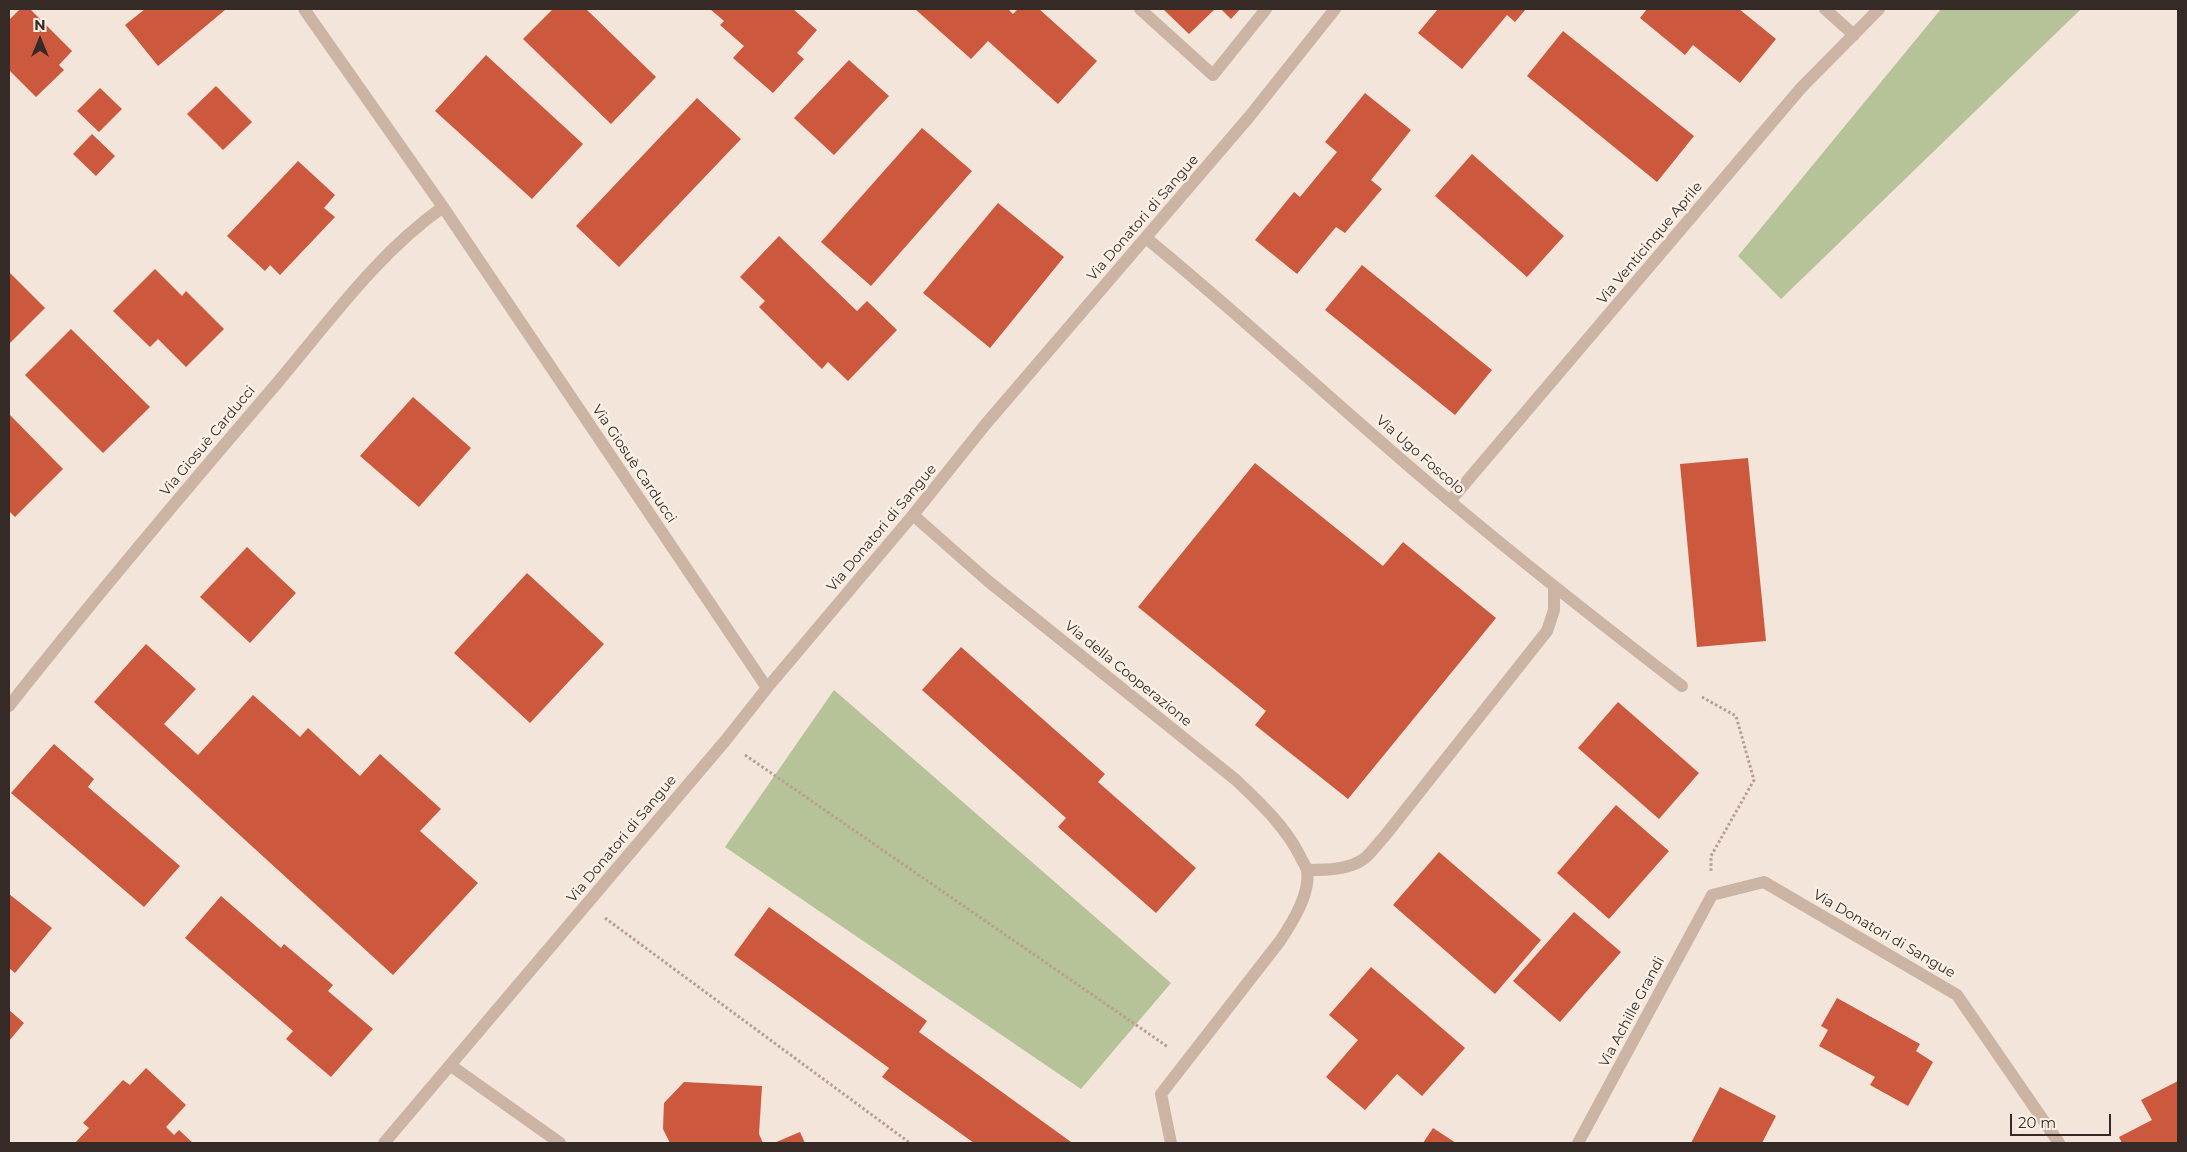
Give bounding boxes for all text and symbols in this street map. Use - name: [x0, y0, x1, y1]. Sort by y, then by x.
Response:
- north arrow: [15, 15, 65, 65]
- text: N: [34, 16, 46, 34]
- street label: Via Donatori di Sangue: [1084, 152, 1202, 284]
- street label: Via Venticinque Aprile: [1594, 178, 1706, 308]
- street label: Via Giosuè Carducci: [157, 382, 259, 500]
- street label: Via Giosuè Carducci: [588, 402, 680, 526]
- street label: Via Ugo Foscolo: [1372, 412, 1468, 498]
- street label: Via Donatori di Sangue: [824, 461, 940, 595]
- street label: Via della Cooperazione: [1061, 618, 1195, 730]
- street label: Via Donatori di Sangue: [564, 772, 680, 906]
- street label: Via Donatori di Sangue: [1810, 886, 1958, 982]
- street label: Via Achille Grandi: [1596, 954, 1668, 1070]
- scale bar: [2012, 1104, 2113, 1136]
- text: 20 m: [2018, 1113, 2056, 1132]

